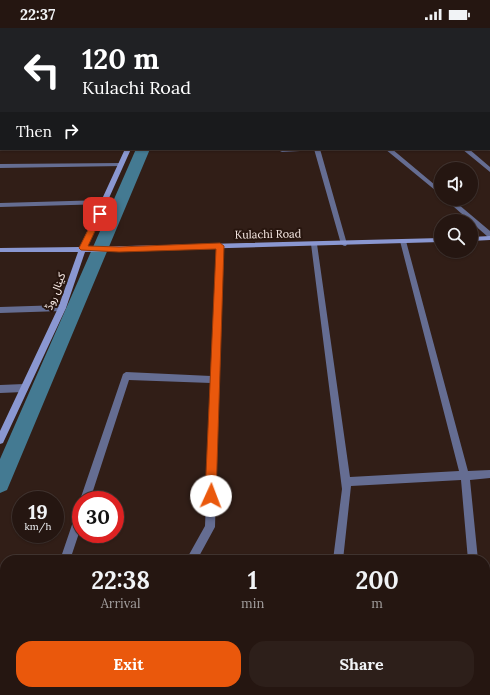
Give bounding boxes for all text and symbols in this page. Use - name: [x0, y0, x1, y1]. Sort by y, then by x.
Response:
- text: 22:37: [20, 5, 55, 24]
- text: 120 m: [82, 41, 159, 77]
- icon: left: [16, 44, 68, 96]
- text: Kulachi Road: [82, 76, 191, 99]
- icon: right: [60, 120, 82, 142]
- text: Then: [16, 122, 52, 141]
- map controls: [434, 162, 478, 258]
- button: sound: [434, 162, 478, 206]
- pin: [83, 197, 117, 231]
- icon: arrive: [89, 203, 111, 225]
- button: search: [434, 214, 478, 258]
- street label: Kulachi Road: [235, 226, 302, 242]
- street label: کینال روڈ: [41, 270, 69, 312]
- position arrow: [190, 475, 232, 517]
- speed limit sign: 30: [72, 491, 124, 543]
- text: 19: [28, 499, 48, 524]
- text: km/h: [24, 520, 52, 533]
- text: 22:38: [91, 565, 150, 596]
- text: 1: [248, 565, 258, 596]
- text: 200: [355, 565, 399, 596]
- text: Arrival: [101, 595, 140, 612]
- text: min: [241, 595, 264, 612]
- text: m: [371, 595, 383, 612]
- button: Exit: [16, 641, 241, 687]
- button: Share: [249, 641, 474, 687]

